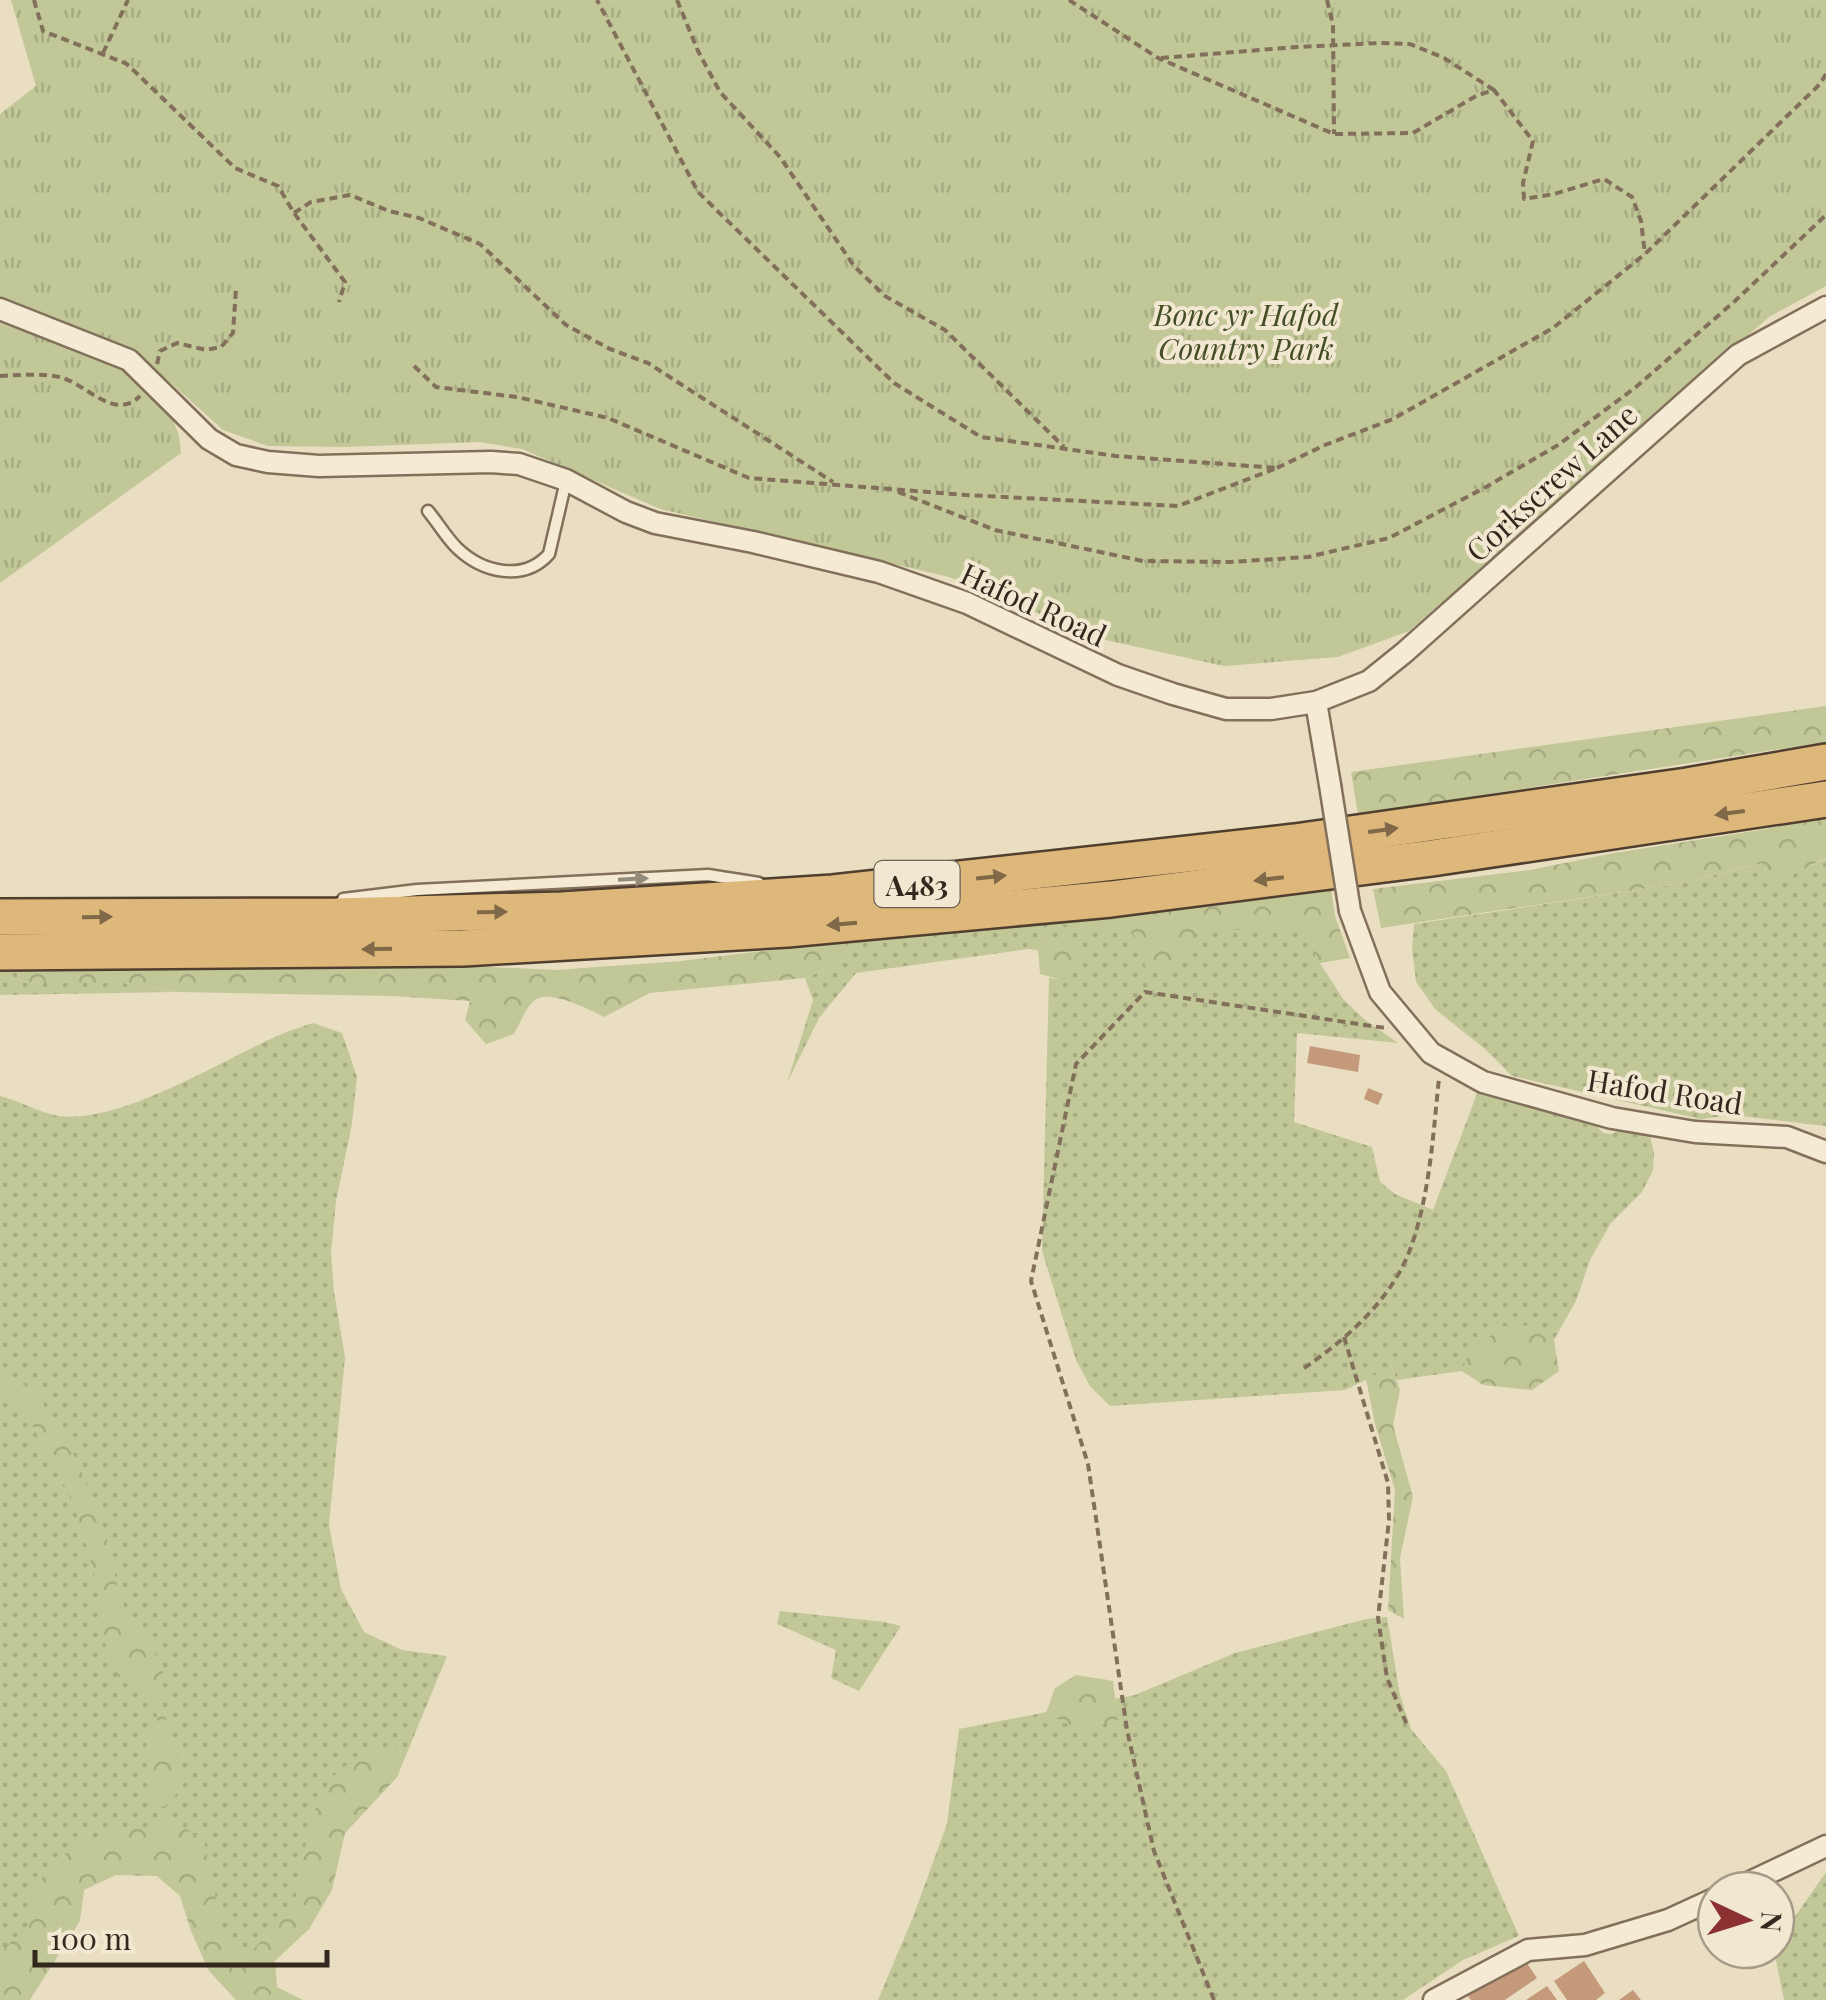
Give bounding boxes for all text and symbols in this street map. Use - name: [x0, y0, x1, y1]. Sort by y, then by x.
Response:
- park label: Bonc yr Hafod Country Park: [1153, 294, 1339, 368]
- street label: Corkscrew Lane: [1457, 394, 1645, 570]
- street label: Hafod Road: [955, 553, 1113, 655]
- one-way arrow: [1713, 806, 1745, 822]
- one-way arrow: [1368, 821, 1400, 837]
- road number: A483: [874, 861, 960, 907]
- one-way arrow: [976, 869, 1007, 885]
- one-way arrow: [618, 871, 650, 887]
- one-way arrow: [1253, 871, 1285, 887]
- one-way arrow: [477, 904, 509, 920]
- one-way arrow: [82, 908, 114, 924]
- one-way arrow: [825, 916, 857, 932]
- one-way arrow: [361, 941, 393, 957]
- street label: Hafod Road: [1585, 1059, 1745, 1123]
- north arrow: [1696, 1870, 1796, 1970]
- scale bar: [35, 1905, 328, 1967]
- text: N: [1753, 1910, 1792, 1933]
- text: 100 m: [50, 1918, 132, 1958]

